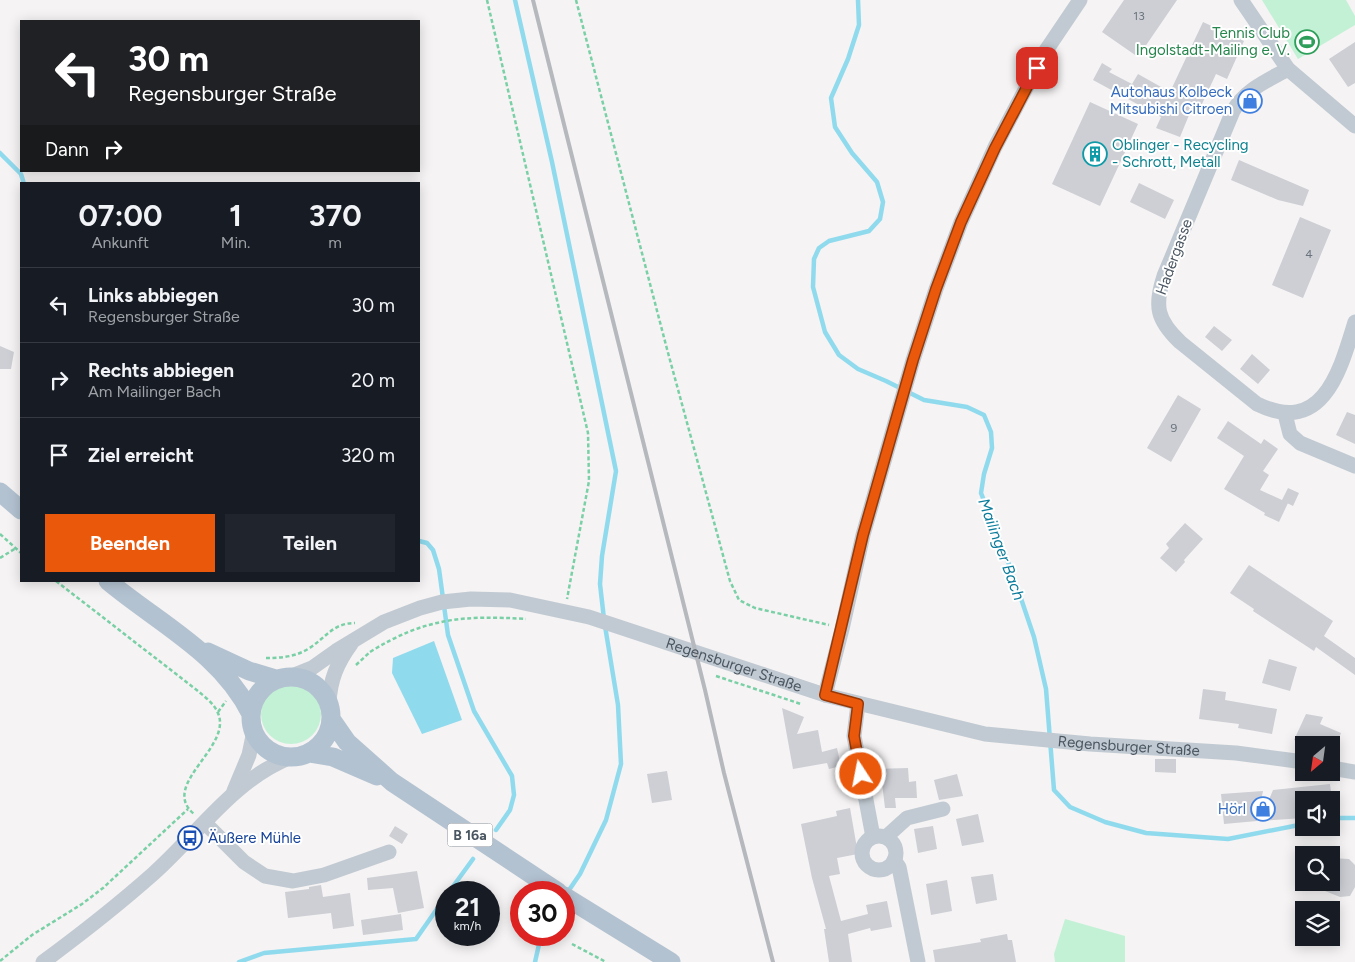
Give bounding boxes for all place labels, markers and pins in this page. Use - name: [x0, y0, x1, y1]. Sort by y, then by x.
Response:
- place label: Tennis Club Ingolstadt-Mailing e. V.: [1136, 24, 1290, 59]
- sports icon: Tennis Club Ingolstadt-Mailing e. V.: [1294, 29, 1320, 55]
- pin: [1016, 47, 1058, 89]
- place label: Autohaus Kolbeck Mitsubishi Citroen: [1110, 83, 1233, 118]
- shop icon: Autohaus Kolbeck Mitsubishi Citroen: [1237, 88, 1263, 114]
- place label: Oblinger - Recycling - Schrott, Metall: [1112, 136, 1249, 171]
- building icon: Oblinger - Recycling - Schrott, Metall: [1082, 141, 1108, 167]
- shop icon: Hörl: [1250, 796, 1276, 822]
- place label: Hörl: [1218, 800, 1246, 818]
- bus stop icon: Äußere Mühle: [177, 825, 203, 851]
- place label: Äußere Mühle: [208, 829, 301, 847]

